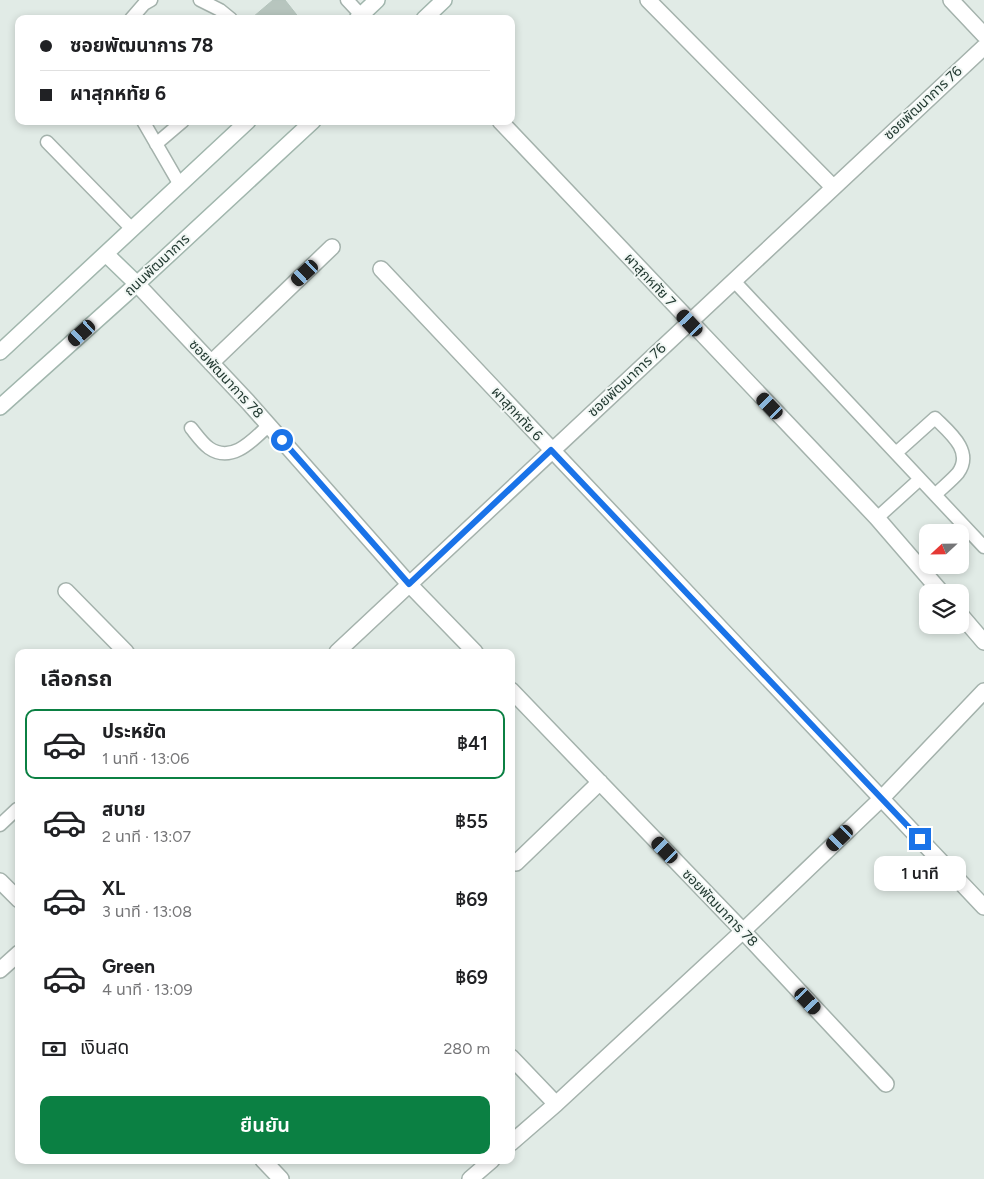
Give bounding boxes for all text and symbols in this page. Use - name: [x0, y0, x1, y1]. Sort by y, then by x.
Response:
- text: ซอยพัฒนาการ 78: [70, 34, 213, 57]
- street label: ซอยพัฒนาการ 76: [880, 62, 966, 144]
- text: ผาสุกหทัย 6: [70, 82, 166, 105]
- street label: ถนนพัฒนาการ: [121, 230, 193, 300]
- street label: ผาสุกหทัย 7: [621, 250, 679, 311]
- car: [288, 257, 321, 289]
- car: [674, 307, 705, 339]
- car: [65, 317, 98, 349]
- street label: ซอยพัฒนาการ 78: [185, 336, 267, 422]
- street label: ซอยพัฒนาการ 76: [584, 339, 670, 421]
- street label: ผาสุกหทัย 6: [488, 383, 546, 445]
- car: [754, 390, 785, 422]
- route start: [271, 429, 293, 451]
- north arrow: [919, 524, 969, 574]
- map controls: [919, 524, 969, 634]
- button: layers: [919, 584, 969, 634]
- text: เลือกรถ: [40, 665, 113, 692]
- text: ประหยัด: [102, 720, 166, 743]
- icon: car: [42, 722, 87, 767]
- text: ฿41: [457, 732, 488, 755]
- text: 1 นาที · 13:06: [102, 749, 189, 768]
- text: สบาย: [102, 798, 146, 821]
- icon: car: [42, 800, 87, 845]
- text: ฿55: [455, 810, 488, 833]
- car: [823, 822, 856, 854]
- text: 2 นาที · 13:07: [102, 827, 191, 846]
- route end: [909, 828, 931, 850]
- car: [649, 834, 680, 866]
- callout: 1 นาที: [874, 856, 966, 892]
- text: 1 นาที: [901, 864, 939, 883]
- street label: ซอยพัฒนาการ 78: [679, 866, 761, 950]
- text: XL: [102, 877, 125, 900]
- icon: car: [42, 878, 87, 923]
- text: ฿69: [455, 888, 488, 911]
- text: 3 นาที · 13:08: [102, 902, 192, 921]
- text: Green: [102, 955, 155, 978]
- icon: car: [42, 956, 87, 1001]
- text: ฿69: [455, 966, 488, 989]
- text: 4 นาที · 13:09: [102, 980, 193, 999]
- car: [792, 985, 823, 1017]
- icon: cash: [40, 1035, 68, 1063]
- text: เงินสด: [80, 1036, 129, 1059]
- text: 280 m: [443, 1039, 490, 1058]
- button: ยืนยัน: [40, 1096, 490, 1154]

